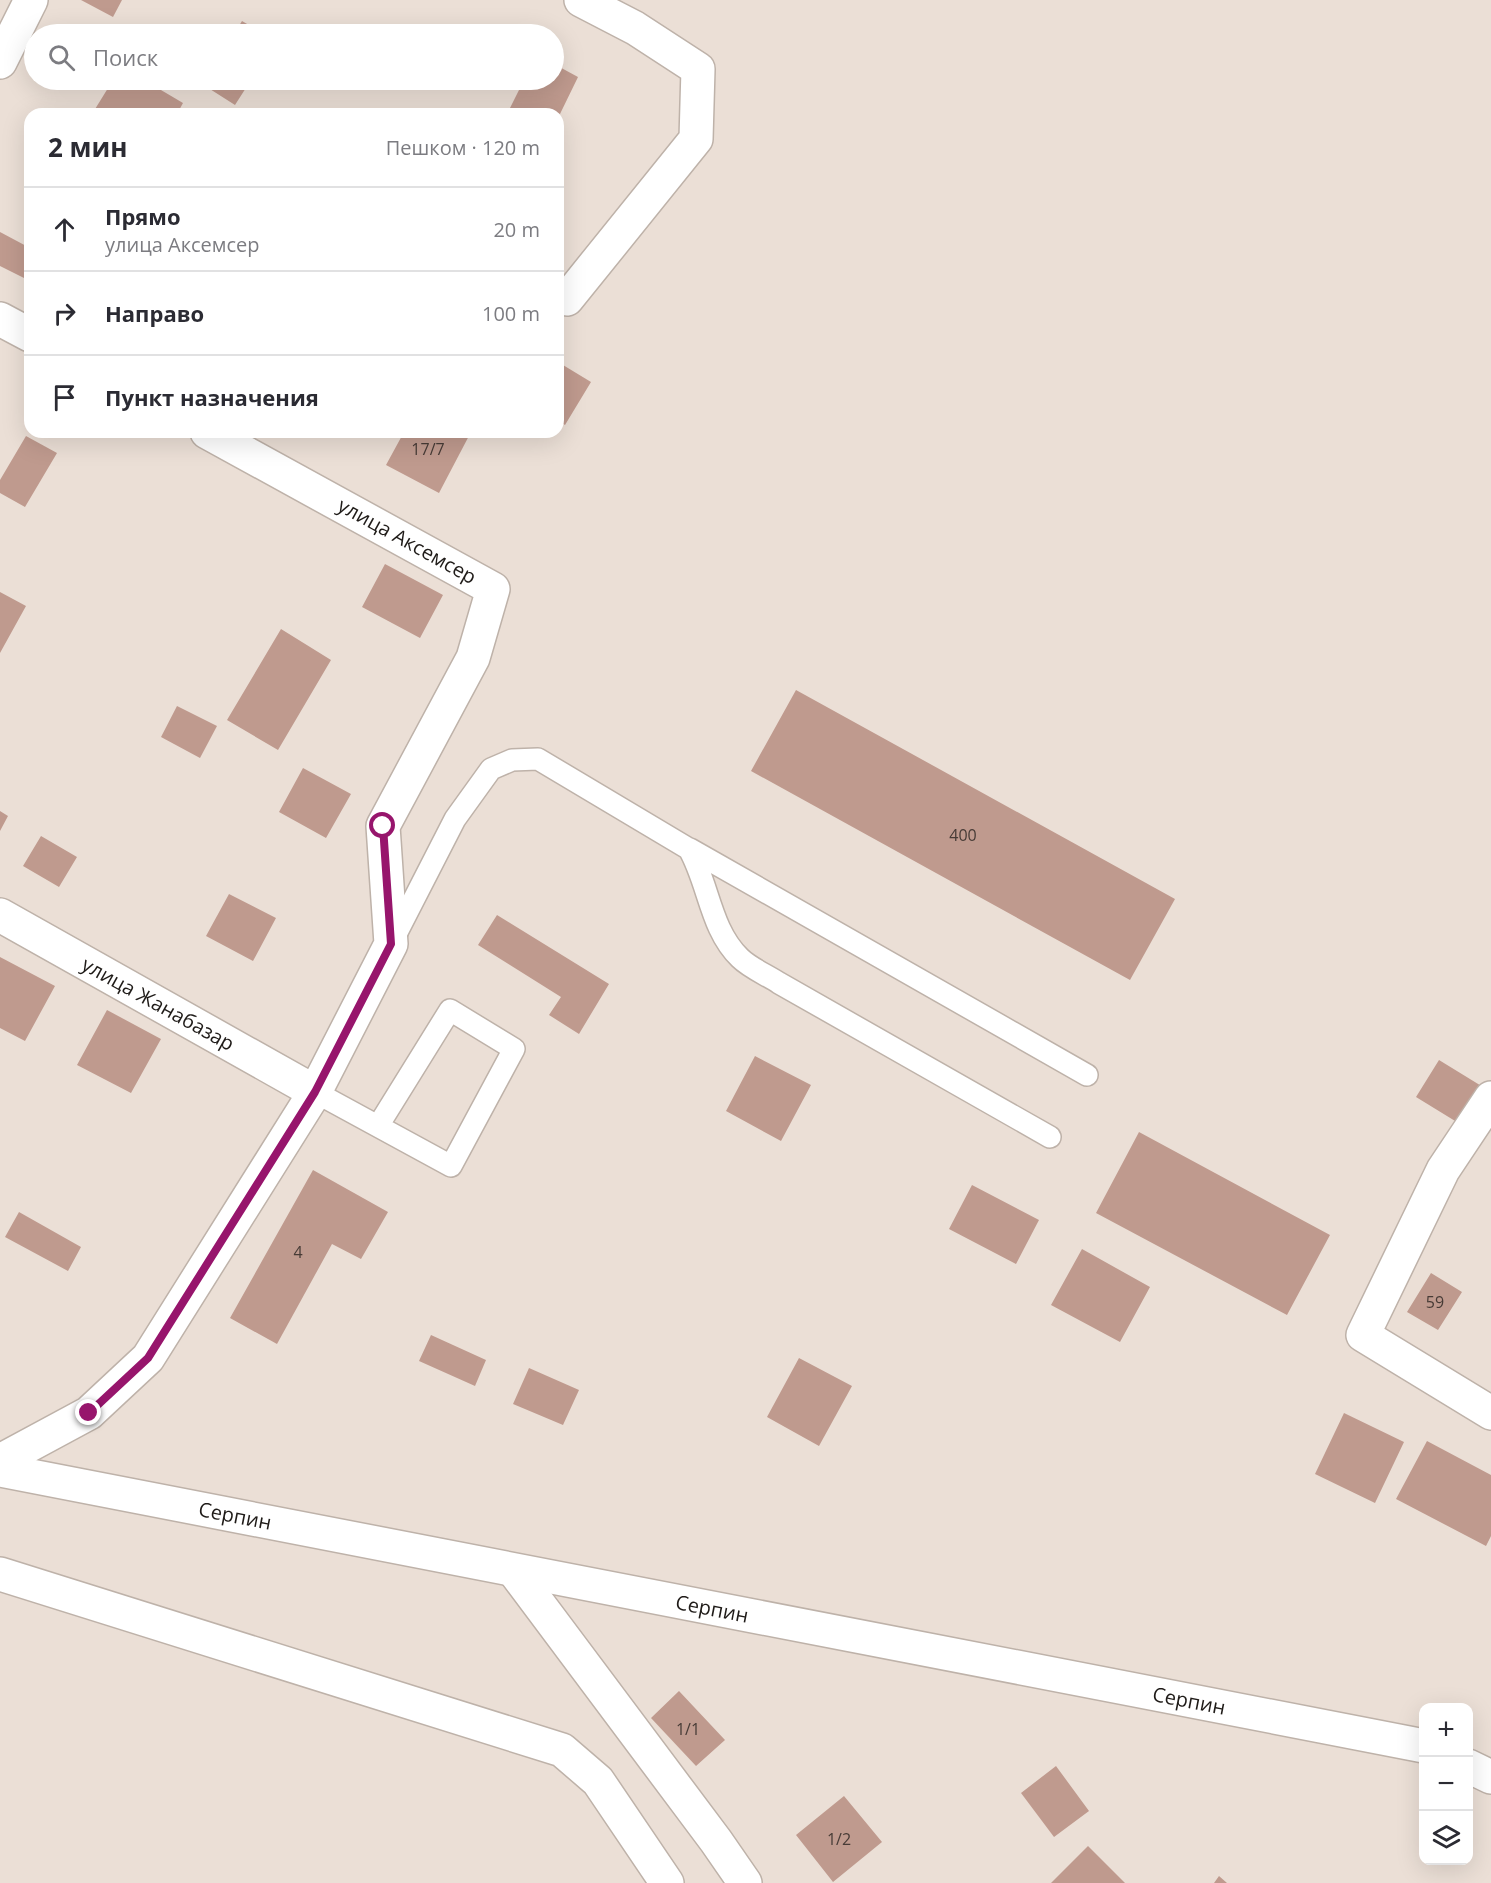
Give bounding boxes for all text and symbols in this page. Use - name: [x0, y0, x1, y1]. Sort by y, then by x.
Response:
- search box: [24, 24, 564, 90]
- icon: search: [45, 41, 78, 74]
- text: Поиск: [93, 42, 158, 72]
- text: 2 мин: [48, 129, 128, 165]
- text: Пешком · 120 m: [386, 134, 540, 161]
- text: Прямо: [105, 201, 181, 231]
- icon: ahead: [48, 213, 81, 246]
- text: 20 m: [493, 216, 540, 243]
- text: улица Аксемсер: [105, 231, 260, 258]
- icon: right: [48, 297, 81, 330]
- text: Направо: [105, 298, 204, 328]
- text: 100 m: [482, 300, 540, 327]
- icon: arrive: [48, 381, 81, 414]
- text: Пункт назначения: [105, 382, 319, 412]
- house number: 17/7: [411, 438, 445, 460]
- street label: улица Аксемсер: [333, 491, 481, 590]
- route start: [369, 812, 395, 838]
- house number: 400: [949, 824, 977, 846]
- street label: улица Жанабазар: [77, 950, 239, 1057]
- house number: 4: [293, 1241, 303, 1263]
- house number: 59: [1426, 1291, 1444, 1313]
- route end: [75, 1399, 101, 1425]
- street label: Серпин: [196, 1495, 274, 1536]
- street label: Серпин: [673, 1588, 751, 1629]
- street label: Серпин: [1150, 1680, 1228, 1721]
- map controls: [1419, 1703, 1473, 1865]
- button: +: [1419, 1703, 1473, 1757]
- house number: 1/1: [676, 1718, 700, 1740]
- button: −: [1419, 1757, 1473, 1811]
- button: layers: [1419, 1811, 1473, 1865]
- house number: 1/2: [827, 1828, 851, 1850]

